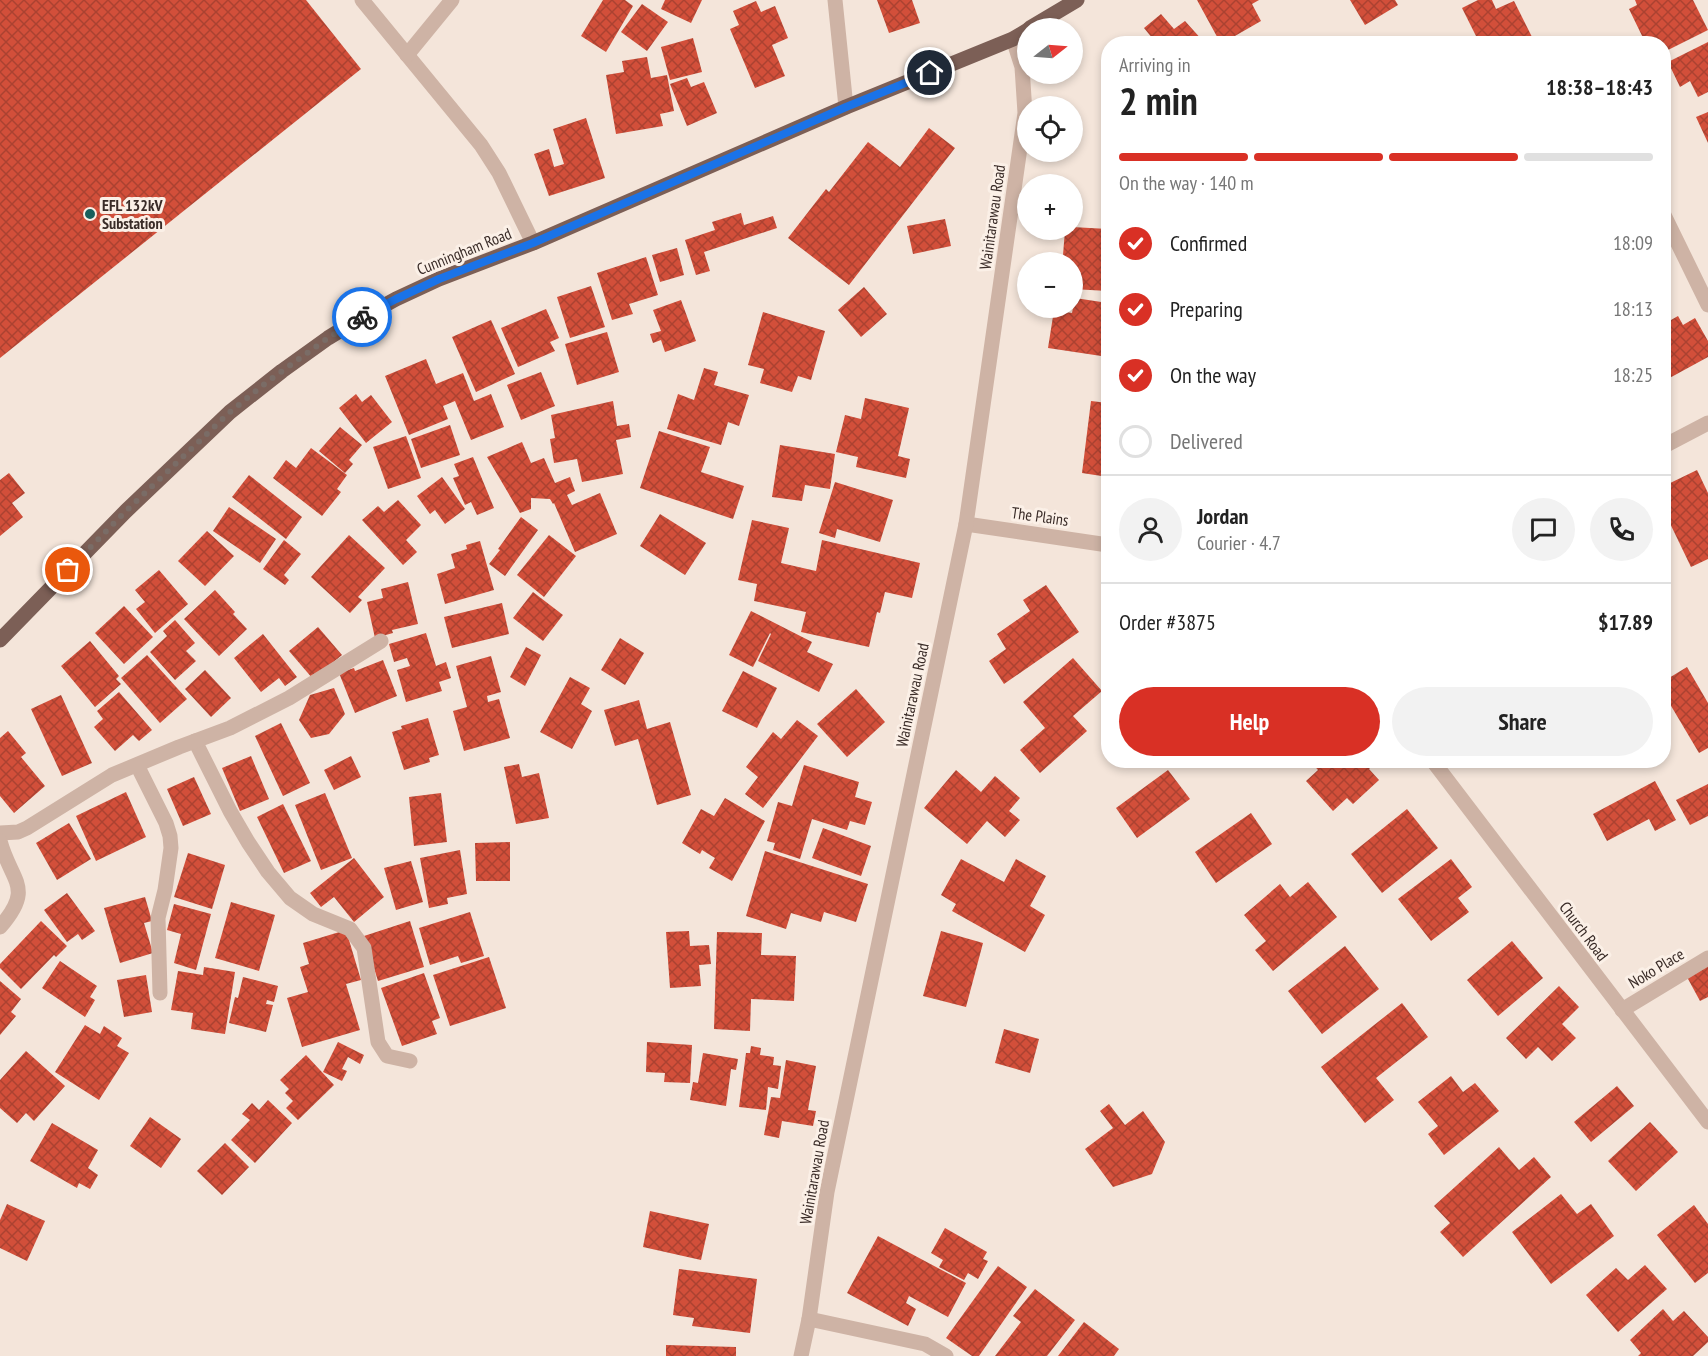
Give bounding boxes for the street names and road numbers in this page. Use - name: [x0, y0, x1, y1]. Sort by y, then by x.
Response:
- street label: Wainitarawau Road: [975, 163, 1009, 271]
- street label: Cunningham Road: [414, 223, 514, 279]
- street label: The Plains: [1010, 502, 1070, 530]
- street label: Wainitarawau Road: [891, 641, 933, 749]
- street label: Church Road: [1555, 897, 1613, 965]
- street label: Noko Place: [1625, 944, 1687, 992]
- street label: Wainitarawau Road: [795, 1118, 833, 1226]

